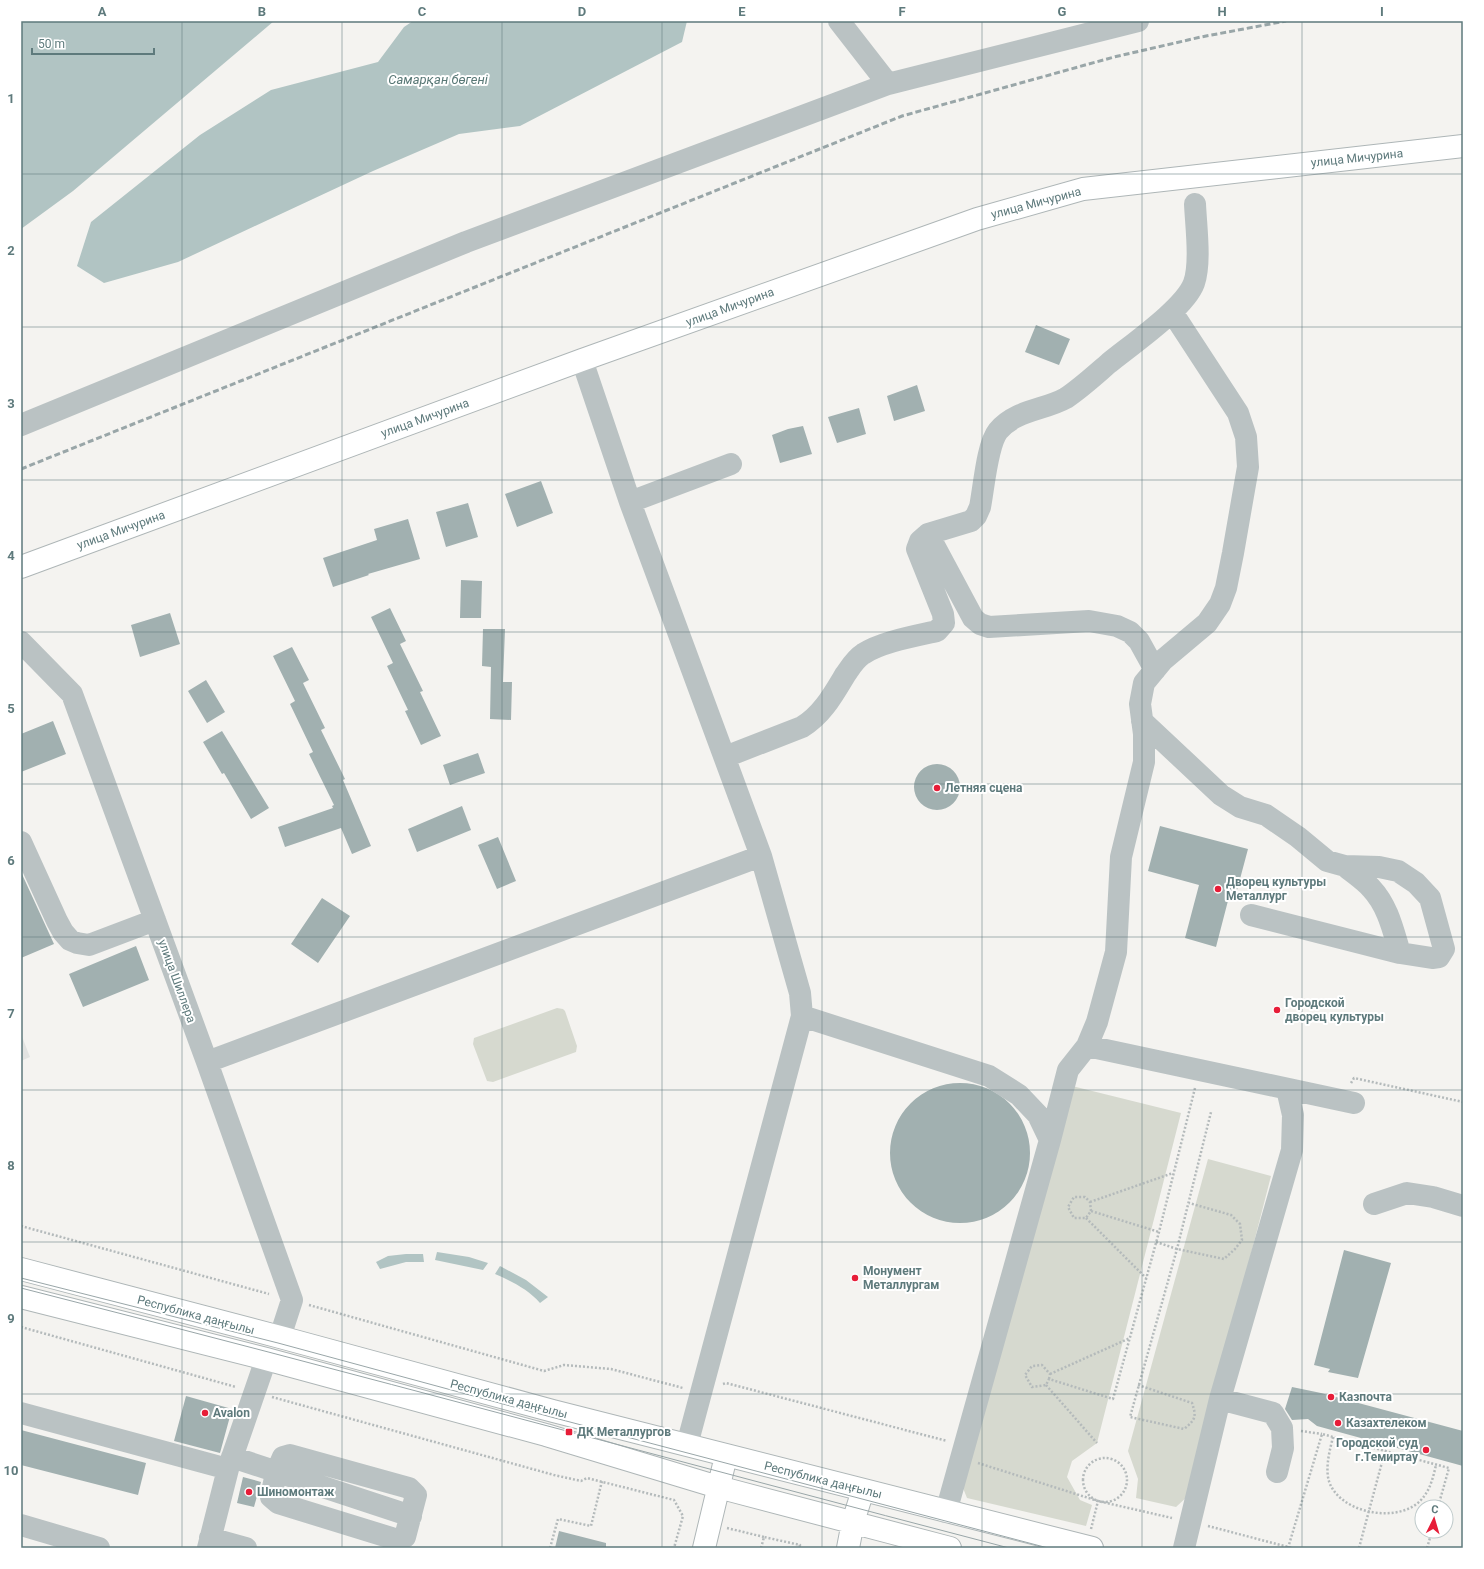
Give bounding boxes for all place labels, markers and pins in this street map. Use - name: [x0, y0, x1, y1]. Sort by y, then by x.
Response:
- place label: Летняя сцена: [945, 781, 1023, 795]
- marker: Летняя сцена: [932, 783, 942, 793]
- place label: Дворец культуры Металлург: [1226, 875, 1326, 903]
- marker: Дворец культуры Металлург: [1213, 884, 1223, 894]
- place label: Городской дворец культуры: [1285, 996, 1384, 1024]
- marker: Городской дворец культуры: [1272, 1005, 1282, 1015]
- place label: Монумент Металлургам: [863, 1264, 939, 1292]
- marker: Монумент Металлургам: [850, 1273, 860, 1283]
- place label: Казпочта: [1339, 1390, 1393, 1404]
- marker: Казпочта: [1326, 1392, 1336, 1402]
- place label: Avalon: [213, 1406, 250, 1420]
- marker: Avalon: [200, 1408, 210, 1418]
- place label: Казахтелеком: [1346, 1416, 1427, 1430]
- marker: Казахтелеком: [1333, 1418, 1343, 1428]
- place label: ДК Металлургов: [577, 1425, 671, 1439]
- marker: ДК Металлургов: [564, 1427, 574, 1437]
- place label: Городской суд г.Темиртау: [1336, 1436, 1419, 1464]
- marker: Городской суд г.Темиртау: [1421, 1445, 1431, 1455]
- place label: Шиномонтаж: [257, 1485, 335, 1499]
- marker: Шиномонтаж: [244, 1487, 254, 1497]

